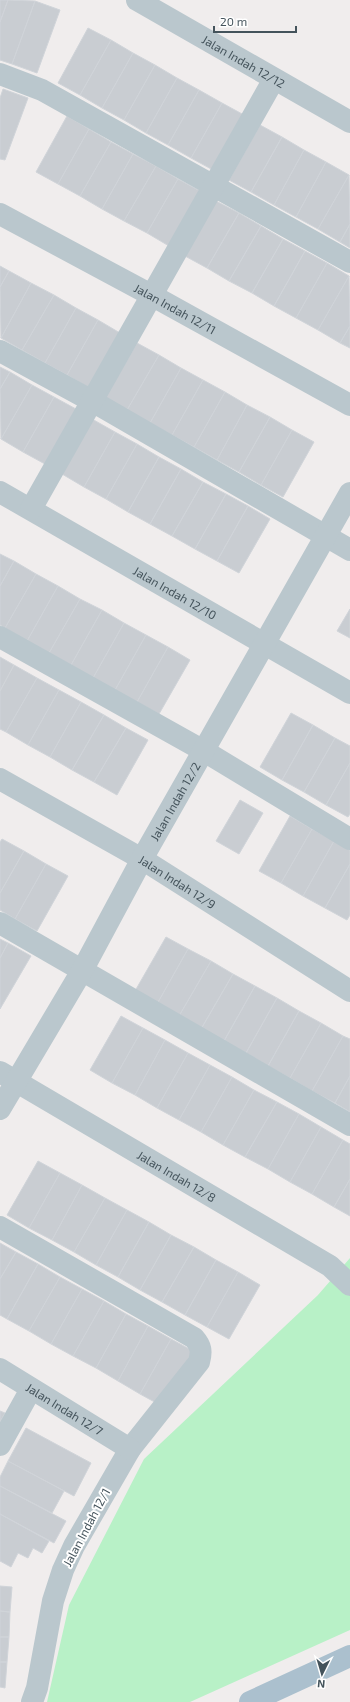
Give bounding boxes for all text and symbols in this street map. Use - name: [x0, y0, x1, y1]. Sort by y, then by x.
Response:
- scale bar: [214, 8, 296, 34]
- text: 20 m: [220, 14, 247, 28]
- street label: Jalan Indah 12/12: [200, 32, 288, 90]
- street label: Jalan Indah 12/11: [132, 280, 218, 336]
- street label: Jalan Indah 12/10: [131, 563, 219, 622]
- street label: Jalan Indah 12/2: [147, 759, 203, 843]
- street label: Jalan Indah 12/9: [137, 852, 219, 911]
- street label: Jalan Indah 12/8: [135, 1147, 219, 1204]
- street label: Jalan Indah 12/7: [24, 1380, 106, 1438]
- street label: Jalan Indah 12/1: [60, 1486, 112, 1568]
- north arrow: [302, 1654, 342, 1694]
- text: N: [317, 1678, 326, 1691]

